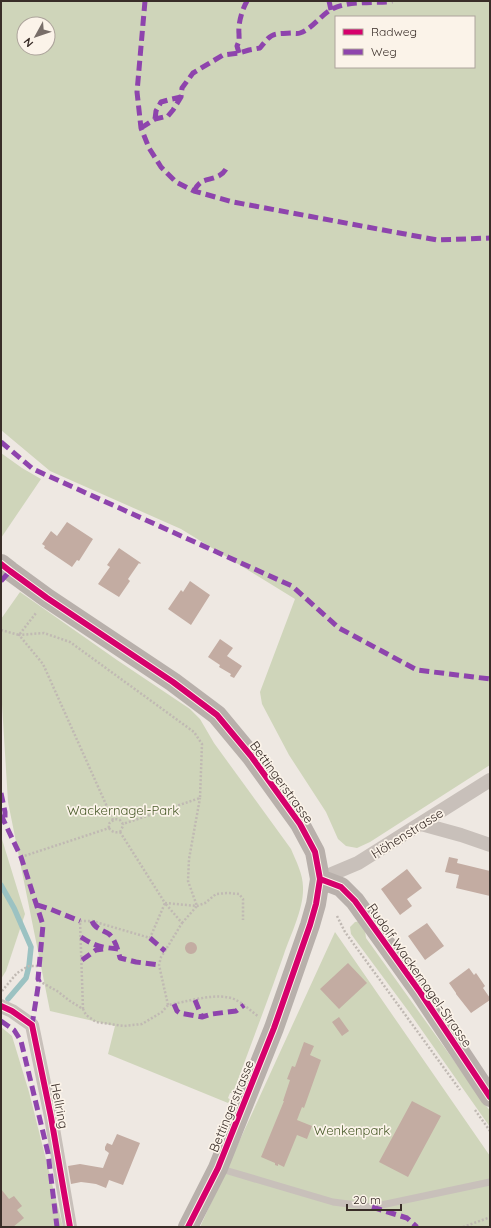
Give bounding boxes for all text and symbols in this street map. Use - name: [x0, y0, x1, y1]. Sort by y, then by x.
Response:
- north arrow: [16, 16, 56, 56]
- legend: [335, 16, 475, 68]
- text: Radweg: [371, 24, 417, 39]
- text: N: [20, 35, 36, 50]
- text: Weg: [371, 44, 397, 59]
- street label: Bettingerstrasse: [247, 738, 317, 826]
- park label: Wackernagel-Park: [67, 802, 179, 818]
- street label: Höhenstrasse: [368, 804, 446, 862]
- street label: Rudolf Wackernagel-Strasse: [364, 900, 476, 1050]
- street label: Bettingerstrasse: [205, 1058, 257, 1154]
- street label: Hellring: [48, 1082, 72, 1130]
- park label: Wenkenpark: [314, 1122, 390, 1138]
- scale bar: [347, 1186, 401, 1212]
- text: 20 m: [353, 1192, 381, 1207]

